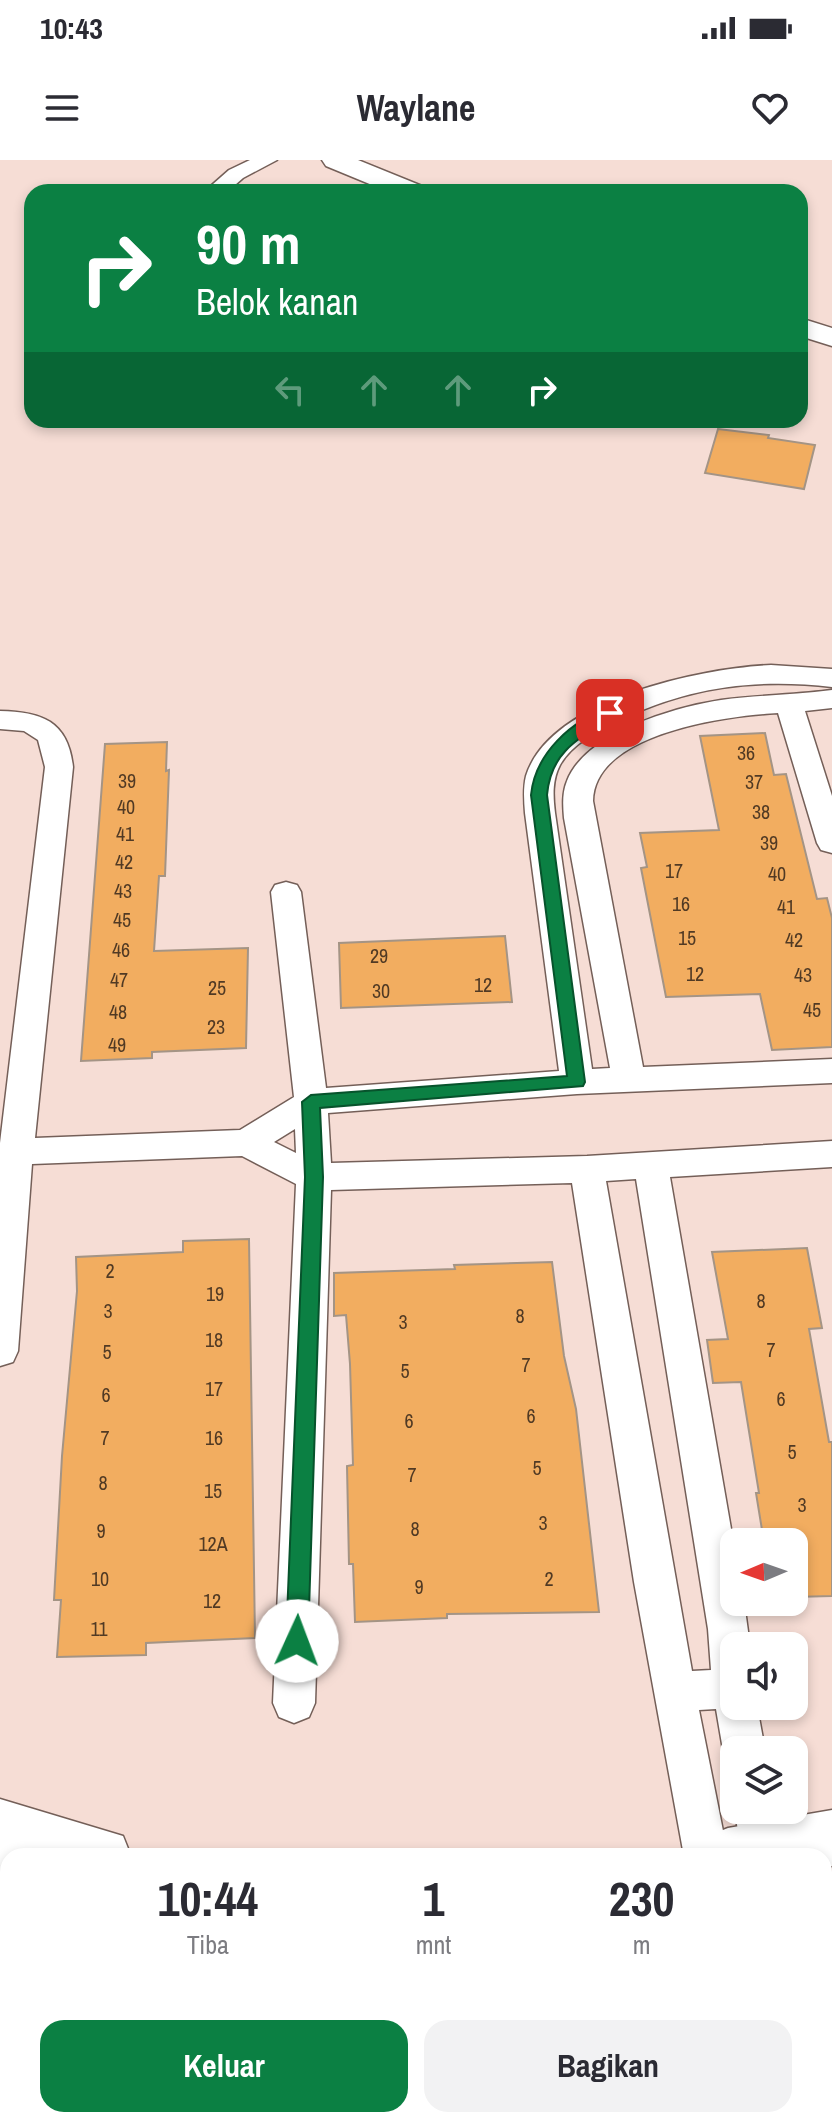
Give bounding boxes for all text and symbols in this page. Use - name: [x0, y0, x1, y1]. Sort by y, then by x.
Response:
- text: 10:43: [40, 8, 103, 48]
- text: Waylane: [357, 84, 475, 132]
- icon: menu: [40, 86, 84, 130]
- icon: heart: [748, 86, 792, 130]
- text: 90 m: [196, 206, 301, 281]
- icon: right: [64, 216, 168, 320]
- text: Belok kanan: [196, 278, 358, 326]
- icon: left: [268, 368, 312, 412]
- icon: ahead: [352, 368, 396, 412]
- icon: ahead: [436, 368, 480, 412]
- icon: right: [520, 368, 564, 412]
- pin: [576, 679, 644, 747]
- icon: arrive: [588, 691, 632, 735]
- house number: 36: [737, 739, 755, 766]
- house number: 39: [118, 767, 136, 794]
- house number: 37: [745, 768, 763, 795]
- house number: 40: [117, 793, 135, 820]
- house number: 38: [752, 798, 770, 825]
- house number: 41: [116, 820, 134, 847]
- house number: 39: [760, 829, 778, 856]
- house number: 42: [115, 848, 133, 875]
- house number: 17: [665, 857, 683, 884]
- house number: 40: [768, 860, 786, 887]
- house number: 43: [114, 877, 132, 904]
- house number: 16: [672, 890, 690, 917]
- house number: 41: [777, 893, 795, 920]
- house number: 45: [113, 906, 131, 933]
- house number: 15: [678, 924, 696, 951]
- house number: 42: [785, 926, 803, 953]
- house number: 46: [112, 936, 130, 963]
- house number: 29: [370, 942, 388, 969]
- house number: 12: [686, 960, 704, 987]
- house number: 43: [794, 961, 812, 988]
- house number: 47: [110, 966, 128, 993]
- house number: 12: [474, 971, 492, 998]
- house number: 25: [208, 974, 226, 1001]
- house number: 30: [372, 977, 390, 1004]
- house number: 45: [803, 996, 821, 1023]
- house number: 48: [109, 998, 127, 1025]
- house number: 23: [207, 1013, 225, 1040]
- house number: 49: [108, 1031, 126, 1058]
- house number: 2: [105, 1257, 115, 1284]
- house number: 19: [206, 1280, 224, 1307]
- house number: 8: [756, 1287, 766, 1314]
- house number: 3: [103, 1297, 113, 1324]
- house number: 8: [515, 1302, 525, 1329]
- house number: 3: [398, 1308, 408, 1335]
- house number: 18: [205, 1326, 223, 1353]
- house number: 7: [766, 1336, 776, 1363]
- house number: 5: [102, 1338, 112, 1365]
- house number: 7: [521, 1351, 531, 1378]
- house number: 5: [400, 1357, 410, 1384]
- house number: 17: [205, 1375, 223, 1402]
- house number: 6: [101, 1381, 111, 1408]
- house number: 6: [776, 1385, 786, 1412]
- house number: 6: [526, 1402, 536, 1429]
- house number: 6: [404, 1407, 414, 1434]
- house number: 7: [100, 1424, 110, 1451]
- house number: 16: [205, 1424, 223, 1451]
- house number: 5: [787, 1438, 797, 1465]
- house number: 5: [532, 1454, 542, 1481]
- house number: 7: [407, 1461, 417, 1488]
- house number: 8: [98, 1469, 108, 1496]
- house number: 15: [204, 1477, 222, 1504]
- house number: 3: [797, 1491, 807, 1518]
- house number: 3: [538, 1509, 548, 1536]
- house number: 8: [410, 1515, 420, 1542]
- house number: 9: [96, 1517, 106, 1544]
- north arrow: [720, 1528, 808, 1616]
- map controls: [720, 1528, 808, 1824]
- house number: 12A: [198, 1530, 228, 1557]
- house number: 10: [91, 1565, 109, 1592]
- house number: 2: [544, 1565, 554, 1592]
- house number: 9: [414, 1573, 424, 1600]
- house number: 12: [203, 1587, 221, 1614]
- position arrow: [255, 1599, 339, 1683]
- house number: 11: [90, 1615, 108, 1642]
- button: sound: [720, 1632, 808, 1720]
- button: layers: [720, 1736, 808, 1824]
- text: 10:44: [158, 1866, 258, 1931]
- text: 1: [423, 1866, 444, 1931]
- text: 230: [609, 1866, 674, 1931]
- text: Tiba: [187, 1927, 229, 1962]
- text: mnt: [416, 1927, 451, 1962]
- text: m: [633, 1927, 651, 1962]
- button: Keluar: [40, 2020, 408, 2112]
- button: Bagikan: [424, 2020, 792, 2112]

